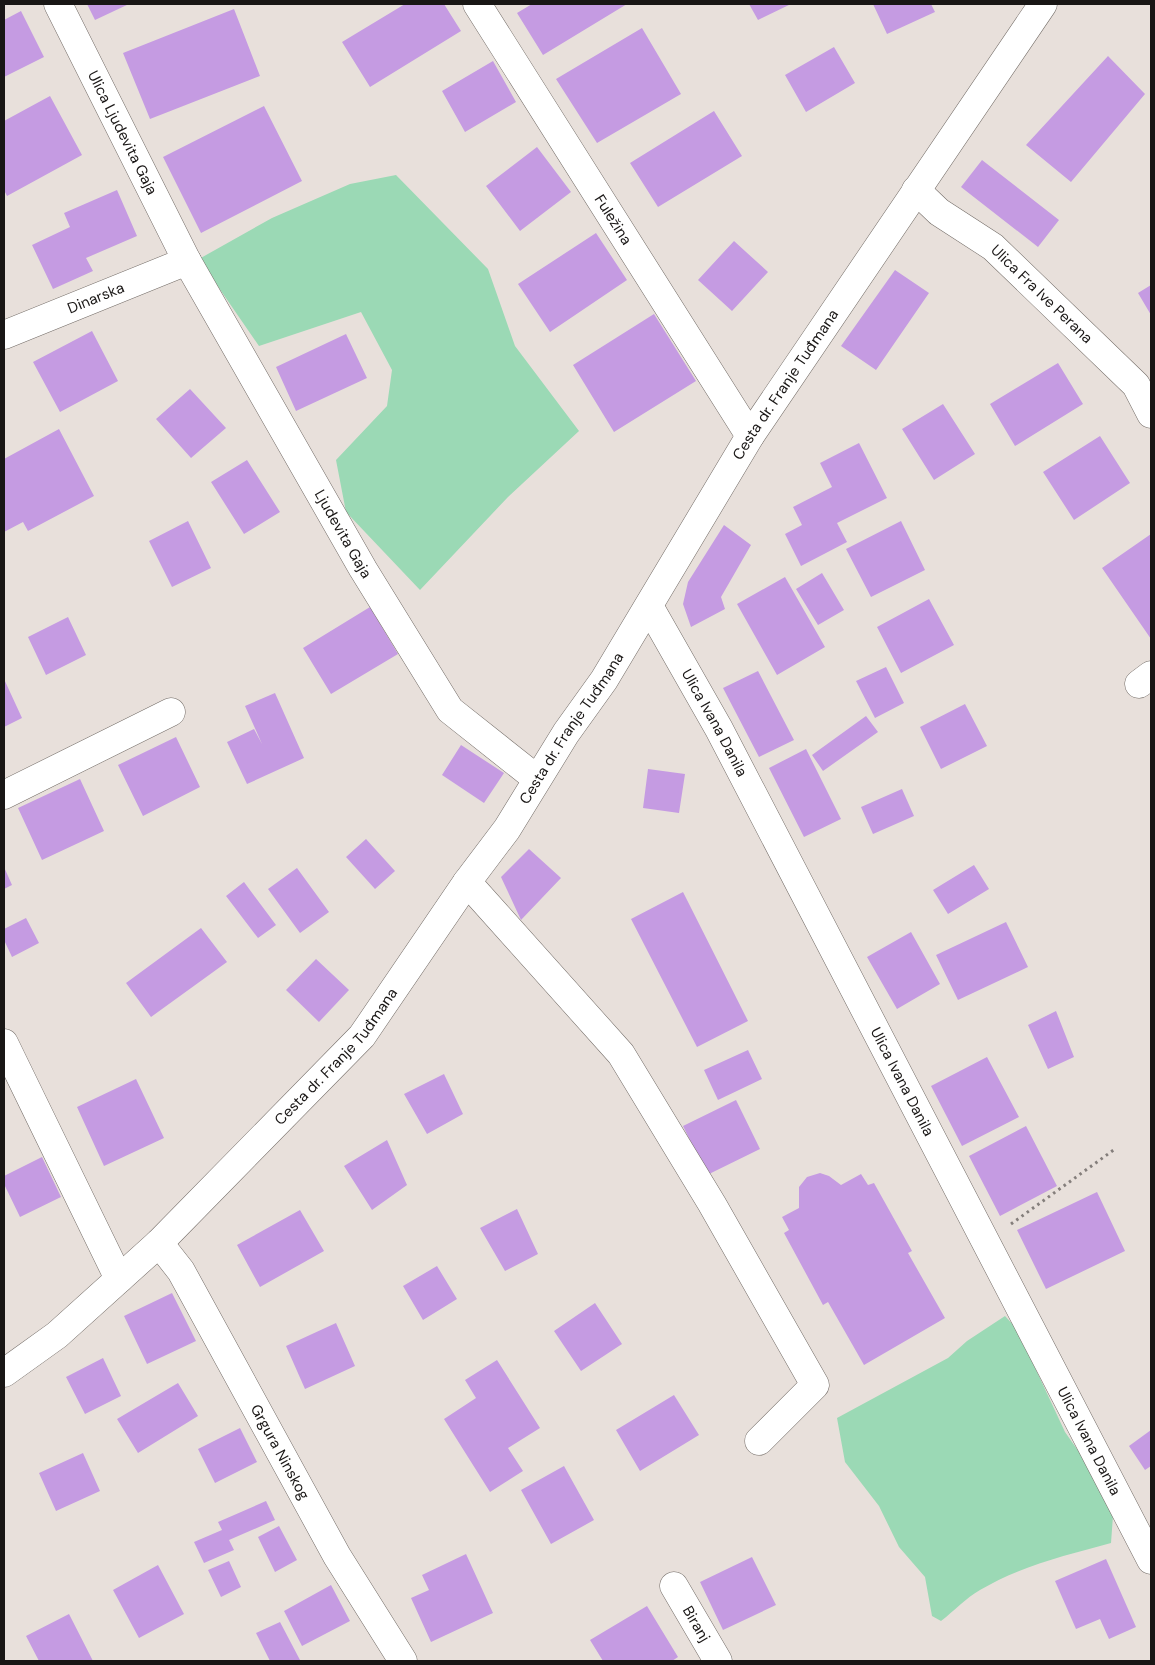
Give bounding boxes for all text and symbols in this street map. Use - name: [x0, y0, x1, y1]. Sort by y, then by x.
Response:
- street label: Ulica Ljudevita Gaja: [83, 67, 162, 198]
- street label: Fuležina: [590, 191, 637, 248]
- street label: Ulica Fra Ive Perana: [987, 240, 1097, 348]
- street label: Dinarska: [64, 277, 127, 318]
- street label: Cesta dr. Franje Tuđmana: [728, 305, 843, 464]
- street label: Ljudevita Gaja: [310, 486, 376, 582]
- street label: Cesta dr. Franje Tuđmana: [515, 649, 628, 808]
- street label: Ulica Ivana Danila: [677, 665, 752, 780]
- street label: Cesta dr. Franje Tuđmana: [270, 984, 402, 1129]
- street label: Ulica Ivana Danila: [866, 1024, 939, 1139]
- street label: Ulica Ivana Danila: [1053, 1383, 1126, 1499]
- street label: Grgura Ninskog: [246, 1401, 314, 1503]
- street label: Biranj: [678, 1602, 715, 1646]

